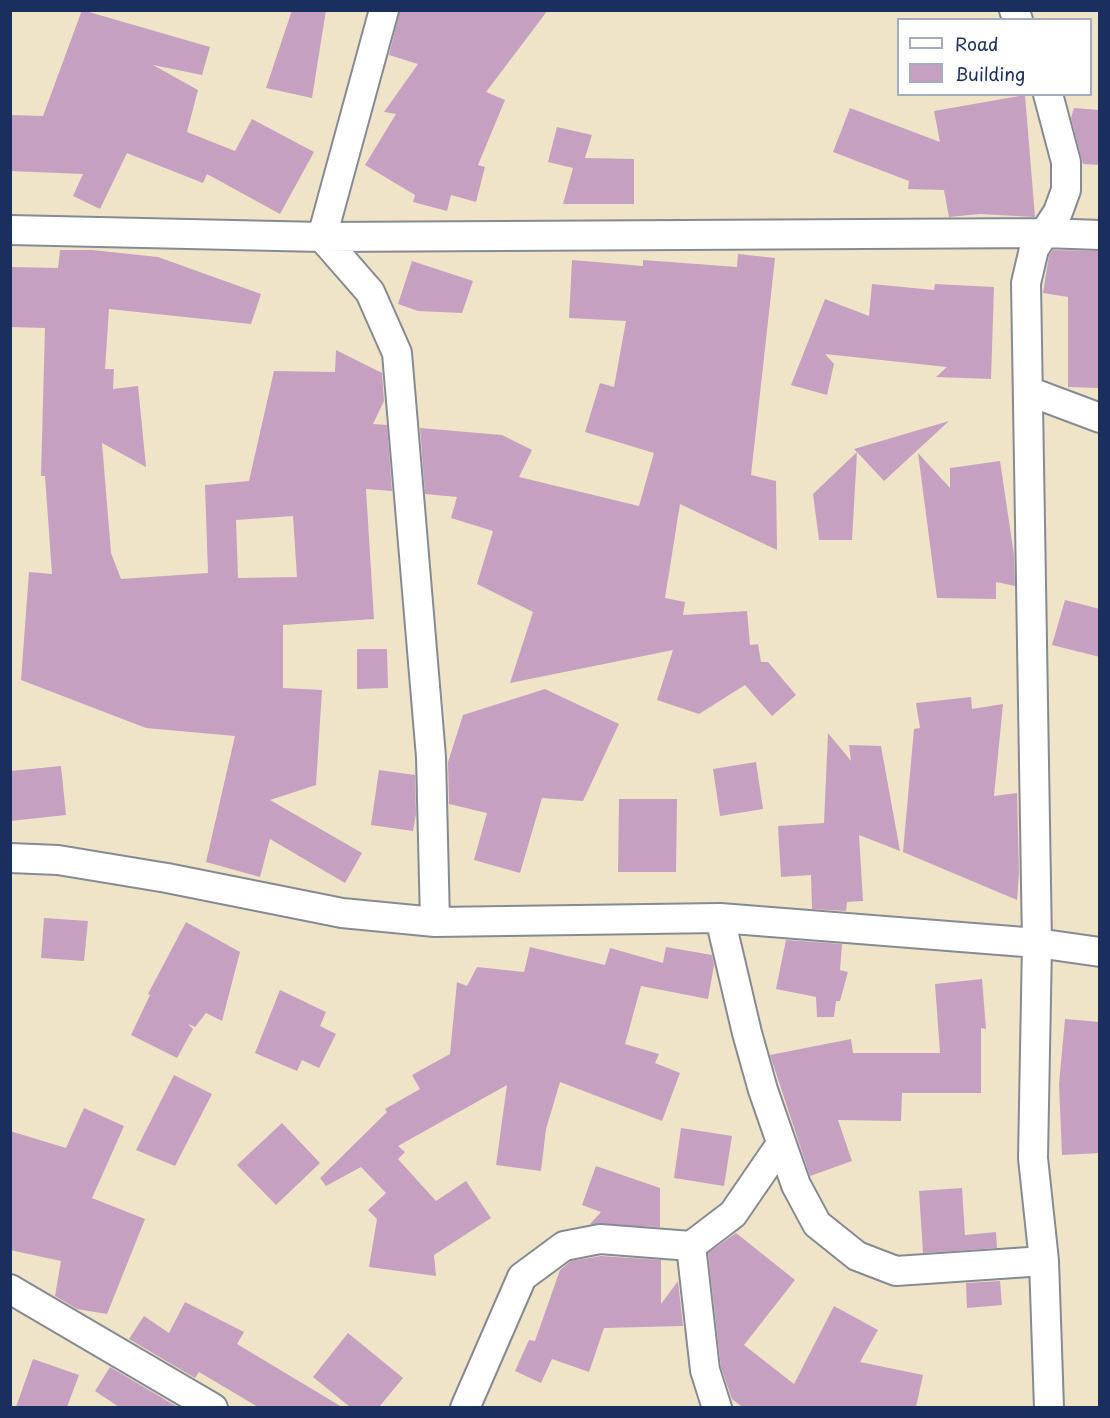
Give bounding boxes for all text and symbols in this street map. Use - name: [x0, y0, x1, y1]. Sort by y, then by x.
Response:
- legend: [897, 18, 1092, 96]
- text: Road: [955, 30, 999, 57]
- text: Building: [955, 60, 1025, 87]

